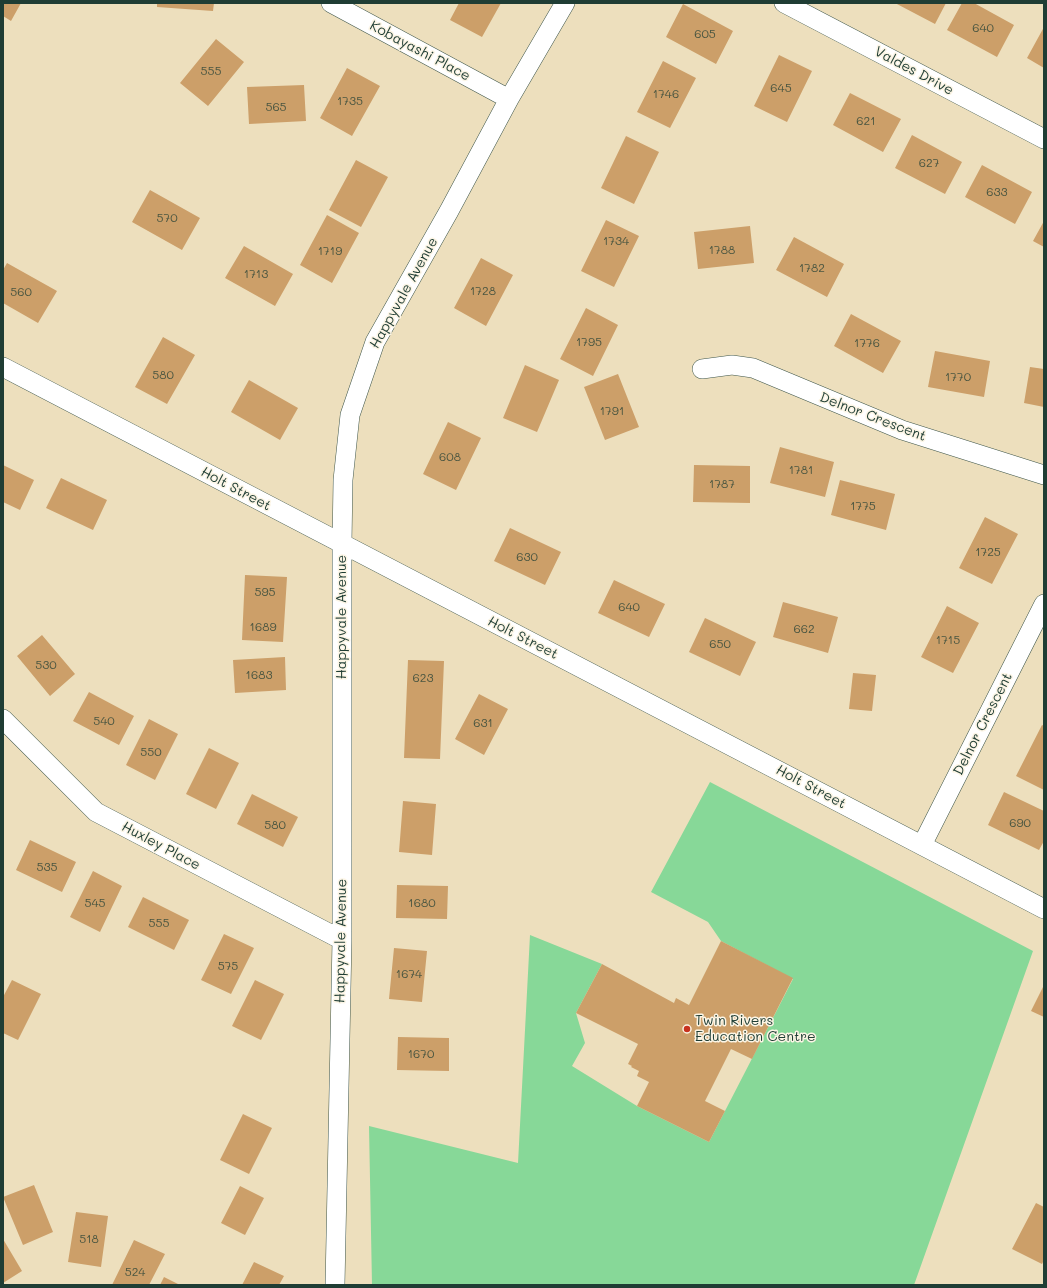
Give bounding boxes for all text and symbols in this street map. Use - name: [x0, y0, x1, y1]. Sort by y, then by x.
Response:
- street label: Kobayashi Place: [367, 17, 473, 85]
- house number: 640: [972, 21, 994, 35]
- house number: 605: [694, 27, 716, 41]
- street label: Valdes Drive: [872, 43, 956, 99]
- house number: 555: [201, 64, 221, 78]
- house number: 645: [770, 81, 792, 95]
- house number: 1746: [653, 87, 679, 101]
- house number: 1735: [337, 94, 363, 108]
- house number: 565: [265, 100, 287, 114]
- house number: 621: [856, 114, 876, 128]
- house number: 627: [919, 156, 939, 170]
- house number: 633: [986, 185, 1008, 199]
- house number: 570: [156, 211, 178, 225]
- street label: Happyvale Avenue: [366, 234, 442, 352]
- house number: 1734: [603, 234, 629, 248]
- house number: 1788: [709, 243, 735, 257]
- house number: 1719: [318, 244, 342, 258]
- house number: 1782: [799, 261, 825, 275]
- house number: 1713: [244, 267, 268, 281]
- house number: 1728: [470, 284, 496, 298]
- house number: 560: [10, 285, 32, 299]
- house number: 1795: [576, 335, 602, 349]
- house number: 1776: [854, 336, 880, 350]
- house number: 580: [152, 368, 174, 382]
- house number: 1770: [945, 370, 971, 384]
- street label: Delnor Crescent: [817, 389, 929, 445]
- house number: 1791: [600, 404, 624, 418]
- house number: 608: [439, 450, 461, 464]
- house number: 1781: [789, 463, 813, 477]
- street label: Holt Street: [198, 464, 274, 514]
- house number: 1787: [709, 477, 735, 491]
- house number: 1775: [850, 499, 876, 513]
- house number: 1725: [975, 545, 1001, 559]
- house number: 630: [516, 550, 538, 564]
- street label: Happyvale Avenue: [334, 555, 350, 679]
- house number: 595: [254, 585, 276, 599]
- house number: 640: [618, 600, 640, 614]
- street label: Holt Street: [485, 613, 561, 663]
- house number: 1689: [250, 620, 276, 634]
- house number: 662: [793, 622, 815, 636]
- house number: 1715: [936, 633, 960, 647]
- house number: 650: [709, 637, 731, 651]
- house number: 530: [35, 658, 57, 672]
- house number: 1683: [246, 668, 272, 682]
- street label: Delnor Crescent: [950, 670, 1016, 778]
- house number: 623: [413, 671, 433, 685]
- house number: 540: [93, 714, 115, 728]
- house number: 631: [473, 716, 493, 730]
- house number: 550: [140, 745, 162, 759]
- street label: Holt Street: [773, 762, 849, 812]
- house number: 690: [1009, 816, 1031, 830]
- street label: Huxley Place: [119, 818, 203, 874]
- house number: 580: [264, 818, 286, 832]
- house number: 535: [36, 860, 58, 874]
- street label: Happyvale Avenue: [332, 879, 350, 1003]
- house number: 545: [84, 896, 106, 910]
- house number: 1680: [408, 896, 436, 910]
- house number: 555: [149, 916, 169, 930]
- house number: 575: [218, 959, 238, 973]
- house number: 1674: [396, 967, 422, 981]
- place label: Twin Rivers Education Centre: [695, 1013, 816, 1046]
- marker: Twin Rivers Education Centre: [682, 1024, 692, 1034]
- house number: 1670: [408, 1047, 434, 1061]
- house number: 518: [79, 1232, 99, 1246]
- house number: 524: [125, 1265, 145, 1279]

